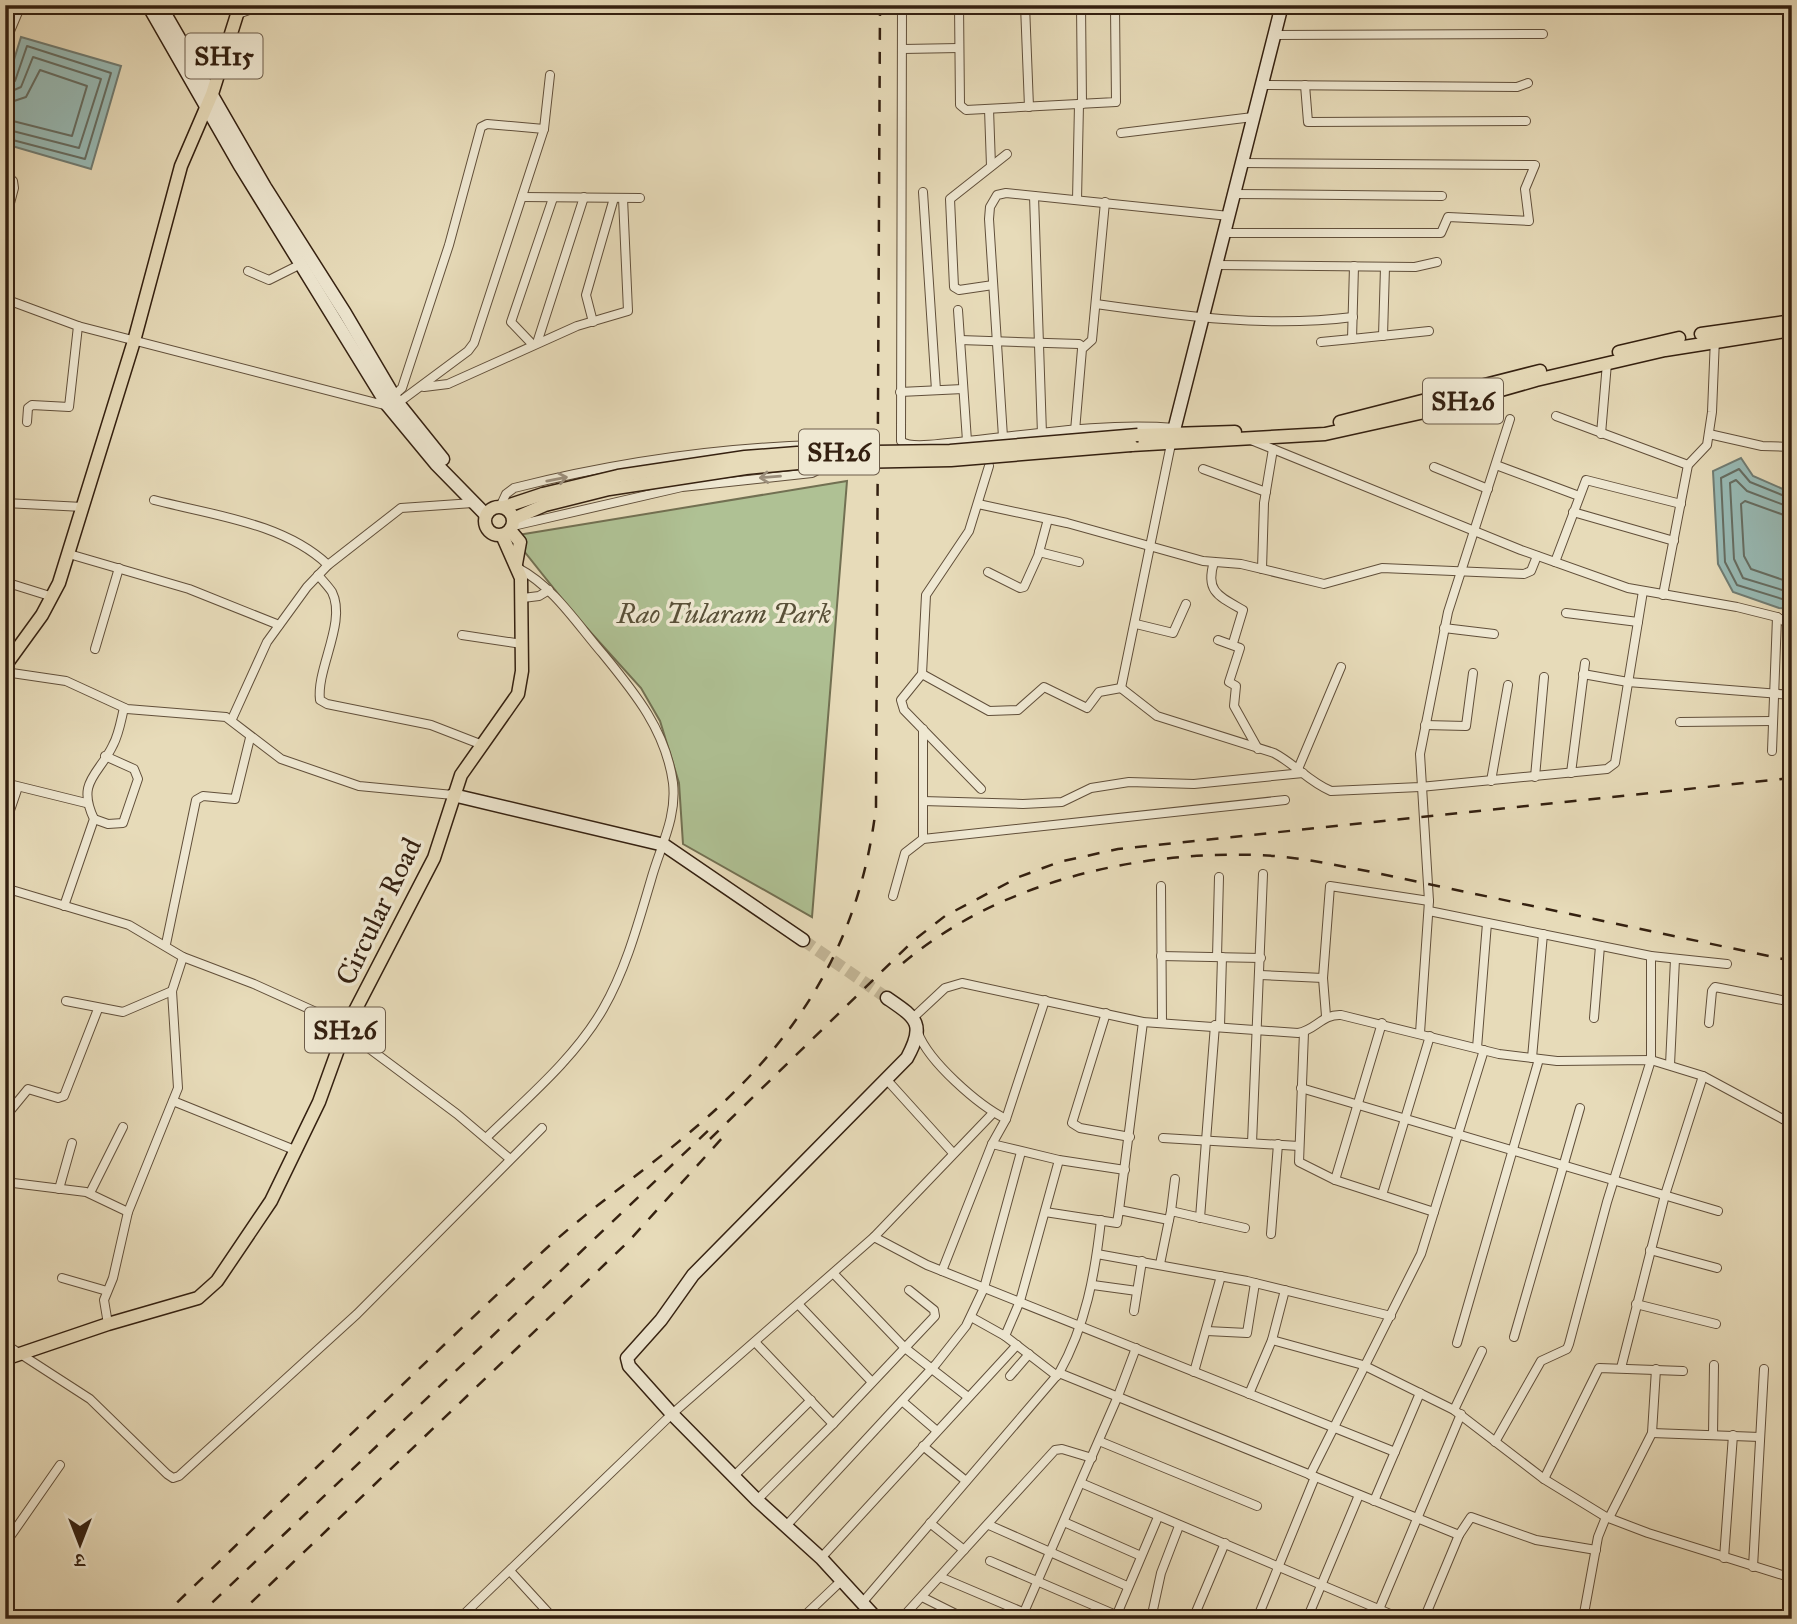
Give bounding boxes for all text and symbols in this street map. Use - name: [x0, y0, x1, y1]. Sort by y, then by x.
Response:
- road number: SH15: [186, 34, 262, 78]
- road number: SH26: [1423, 378, 1503, 424]
- road number: SH26: [799, 430, 879, 474]
- one-way arrow: [759, 471, 782, 484]
- one-way arrow: [545, 472, 568, 486]
- park label: Rao Tularam Park: [616, 596, 832, 631]
- street label: Circular Road: [328, 832, 429, 991]
- road number: SH26: [305, 1007, 385, 1052]
- north arrow: [46, 1508, 116, 1578]
- text: उ: [74, 1549, 87, 1572]

